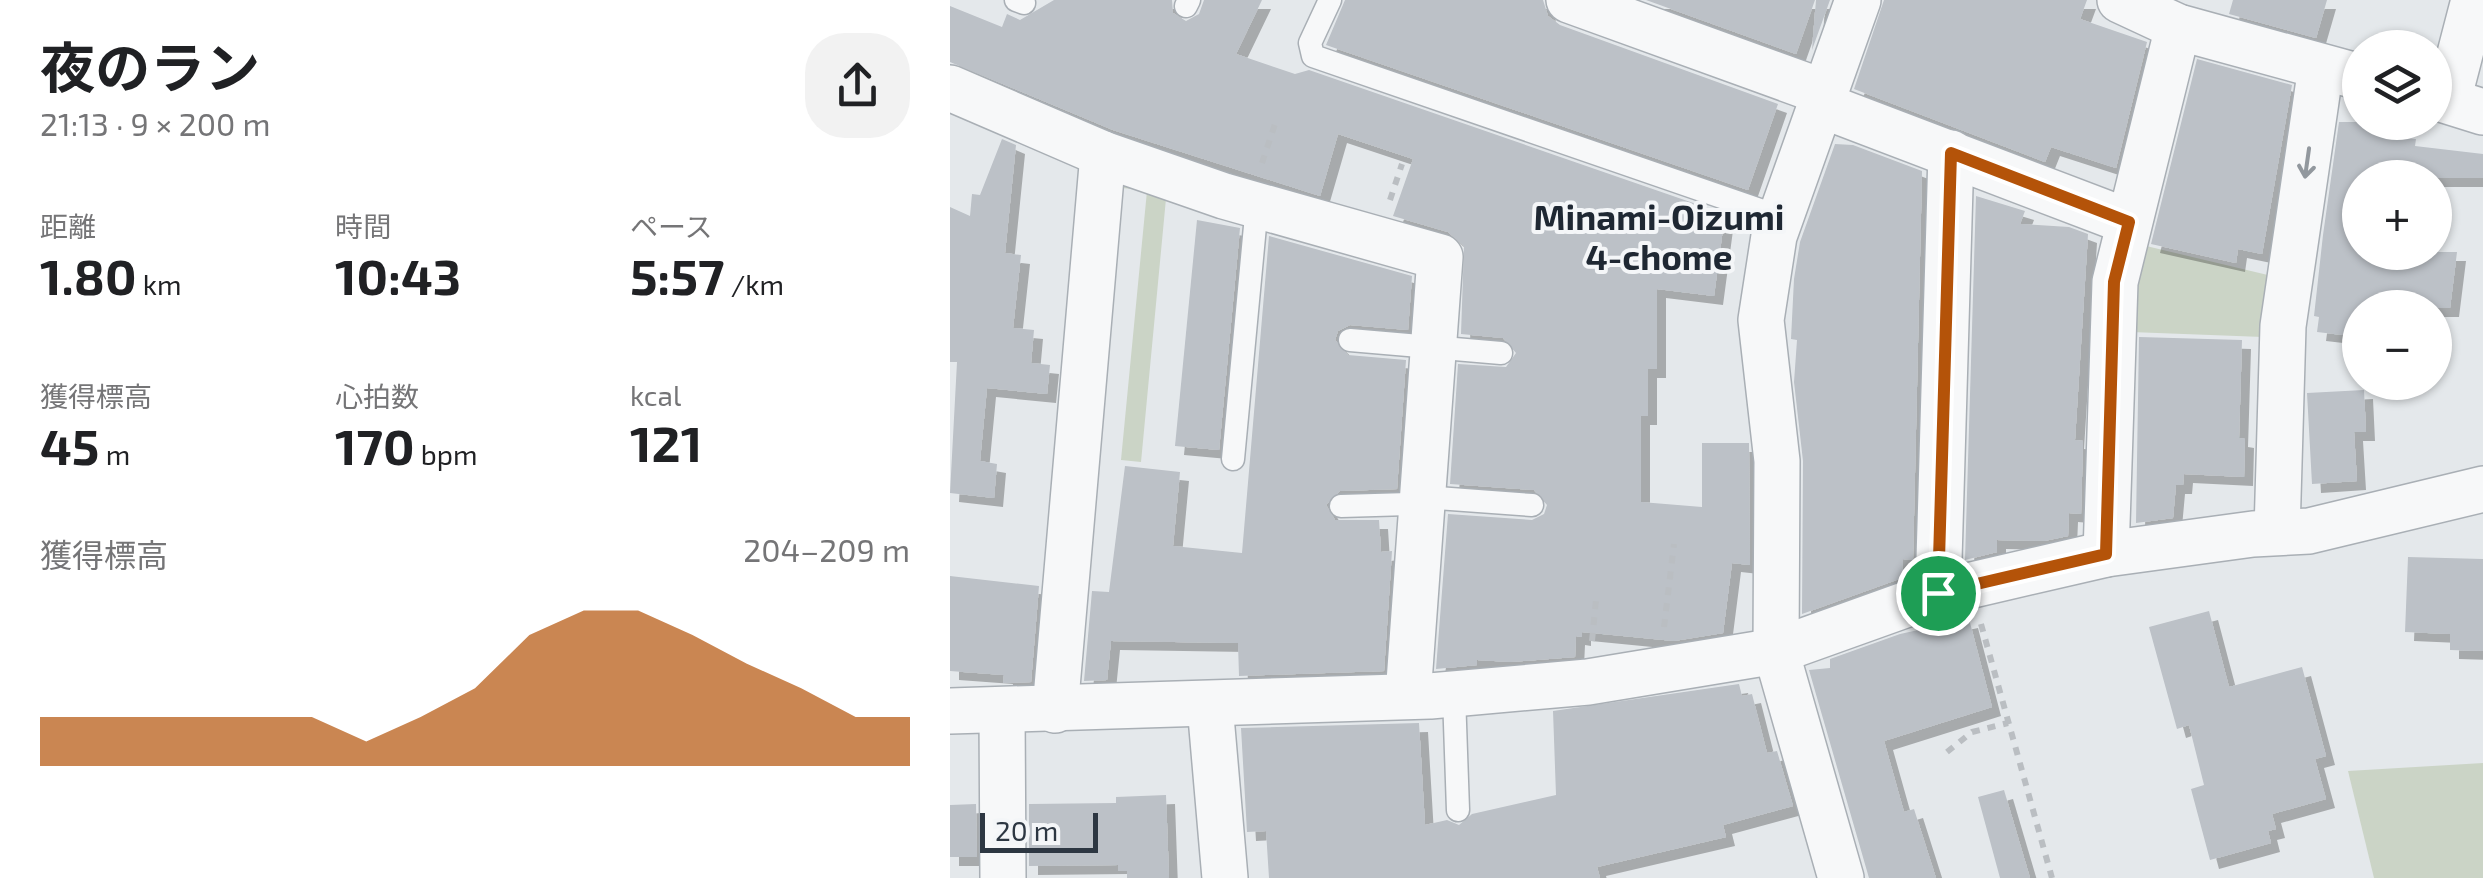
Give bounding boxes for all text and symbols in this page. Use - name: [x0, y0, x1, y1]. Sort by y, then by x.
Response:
- map controls: [2342, 30, 2452, 400]
- button: layers: [2342, 30, 2452, 140]
- text: 夜のラン: [40, 33, 260, 99]
- button: share: [805, 33, 910, 138]
- text: 21:13 · 9 × 200 m: [40, 104, 270, 142]
- one-way arrow: [2297, 146, 2315, 179]
- button: +: [2342, 160, 2452, 270]
- district label: Minami-Oizumi 4-chome: [1533, 195, 1785, 277]
- text: 距離: [40, 209, 96, 243]
- text: 時間: [335, 209, 391, 243]
- text: ペース: [630, 209, 713, 243]
- text: 1.80: [40, 245, 137, 305]
- text: 10:43: [335, 245, 461, 305]
- text: 5:57: [630, 245, 724, 305]
- text: km: [137, 267, 182, 301]
- text: /km: [724, 267, 784, 301]
- button: −: [2342, 290, 2452, 400]
- text: kcal: [630, 378, 681, 412]
- text: 獲得標高: [40, 379, 152, 413]
- text: 心拍数: [335, 379, 419, 413]
- text: 121: [630, 412, 702, 472]
- text: 45: [40, 415, 99, 475]
- text: 170: [335, 415, 415, 475]
- text: m: [99, 437, 130, 471]
- text: bpm: [415, 437, 478, 471]
- text: 204–209 m: [743, 530, 910, 568]
- text: 獲得標高: [40, 535, 168, 573]
- pin: [1896, 551, 1981, 636]
- icon: arrive: [1911, 566, 1966, 621]
- scale bar: [980, 808, 1098, 852]
- text: 20 m: [995, 813, 1058, 847]

